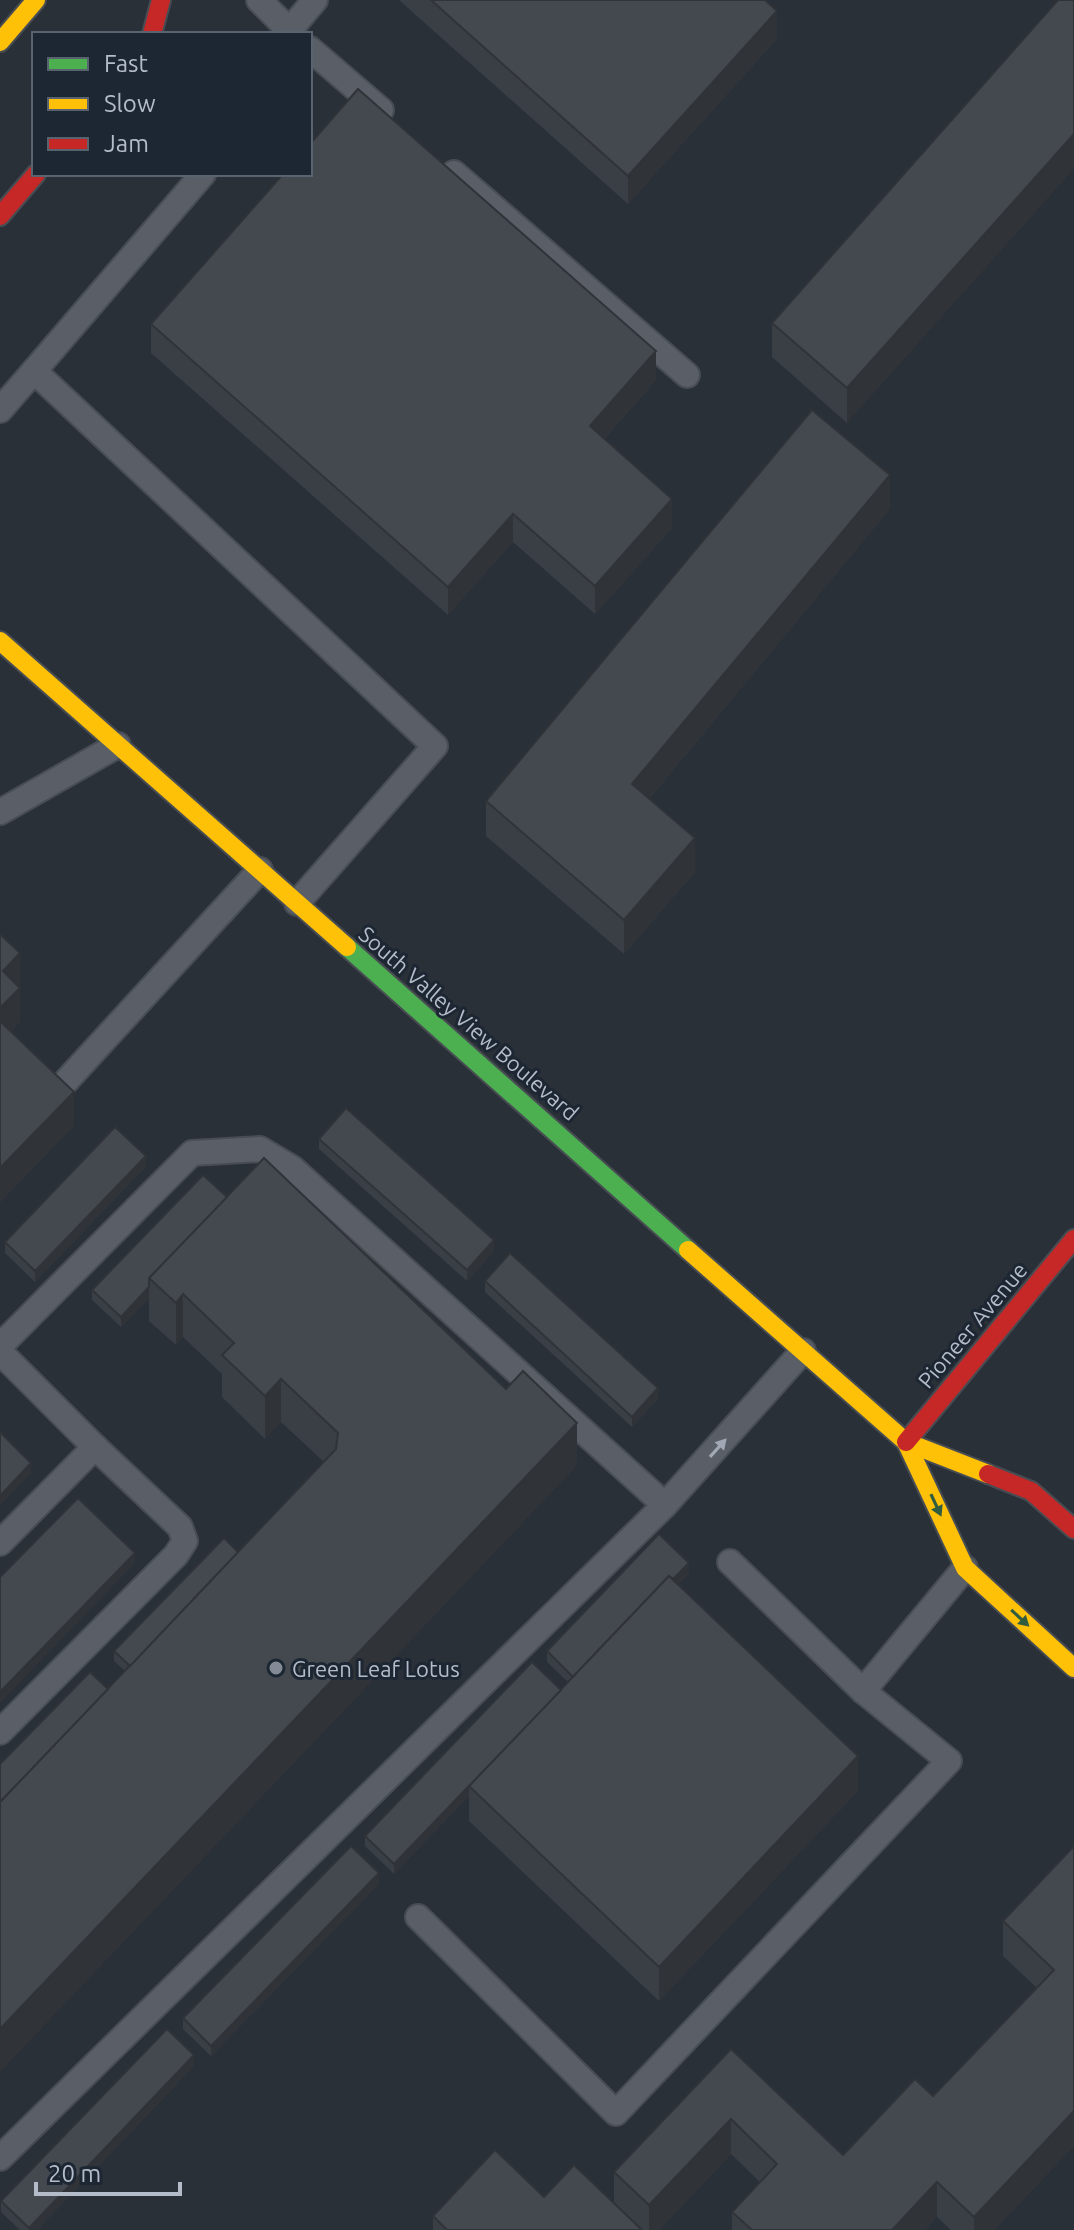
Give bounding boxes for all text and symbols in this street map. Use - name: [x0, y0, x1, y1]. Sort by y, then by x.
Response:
- legend: [32, 32, 312, 176]
- text: Fast: [104, 50, 148, 77]
- text: Slow: [104, 90, 156, 117]
- text: Jam: [104, 130, 149, 157]
- street label: South Valley View Boulevard: [354, 921, 584, 1125]
- street label: Pioneer Avenue: [912, 1257, 1032, 1393]
- one-way arrow: [709, 1438, 727, 1458]
- one-way arrow: [929, 1493, 943, 1516]
- one-way arrow: [1010, 1608, 1029, 1626]
- place label: Green Leaf Lotus: [292, 1656, 460, 1681]
- marker: Green Leaf Lotus: [267, 1659, 285, 1677]
- scale bar: [36, 2146, 180, 2196]
- text: 20 m: [48, 2160, 101, 2187]

